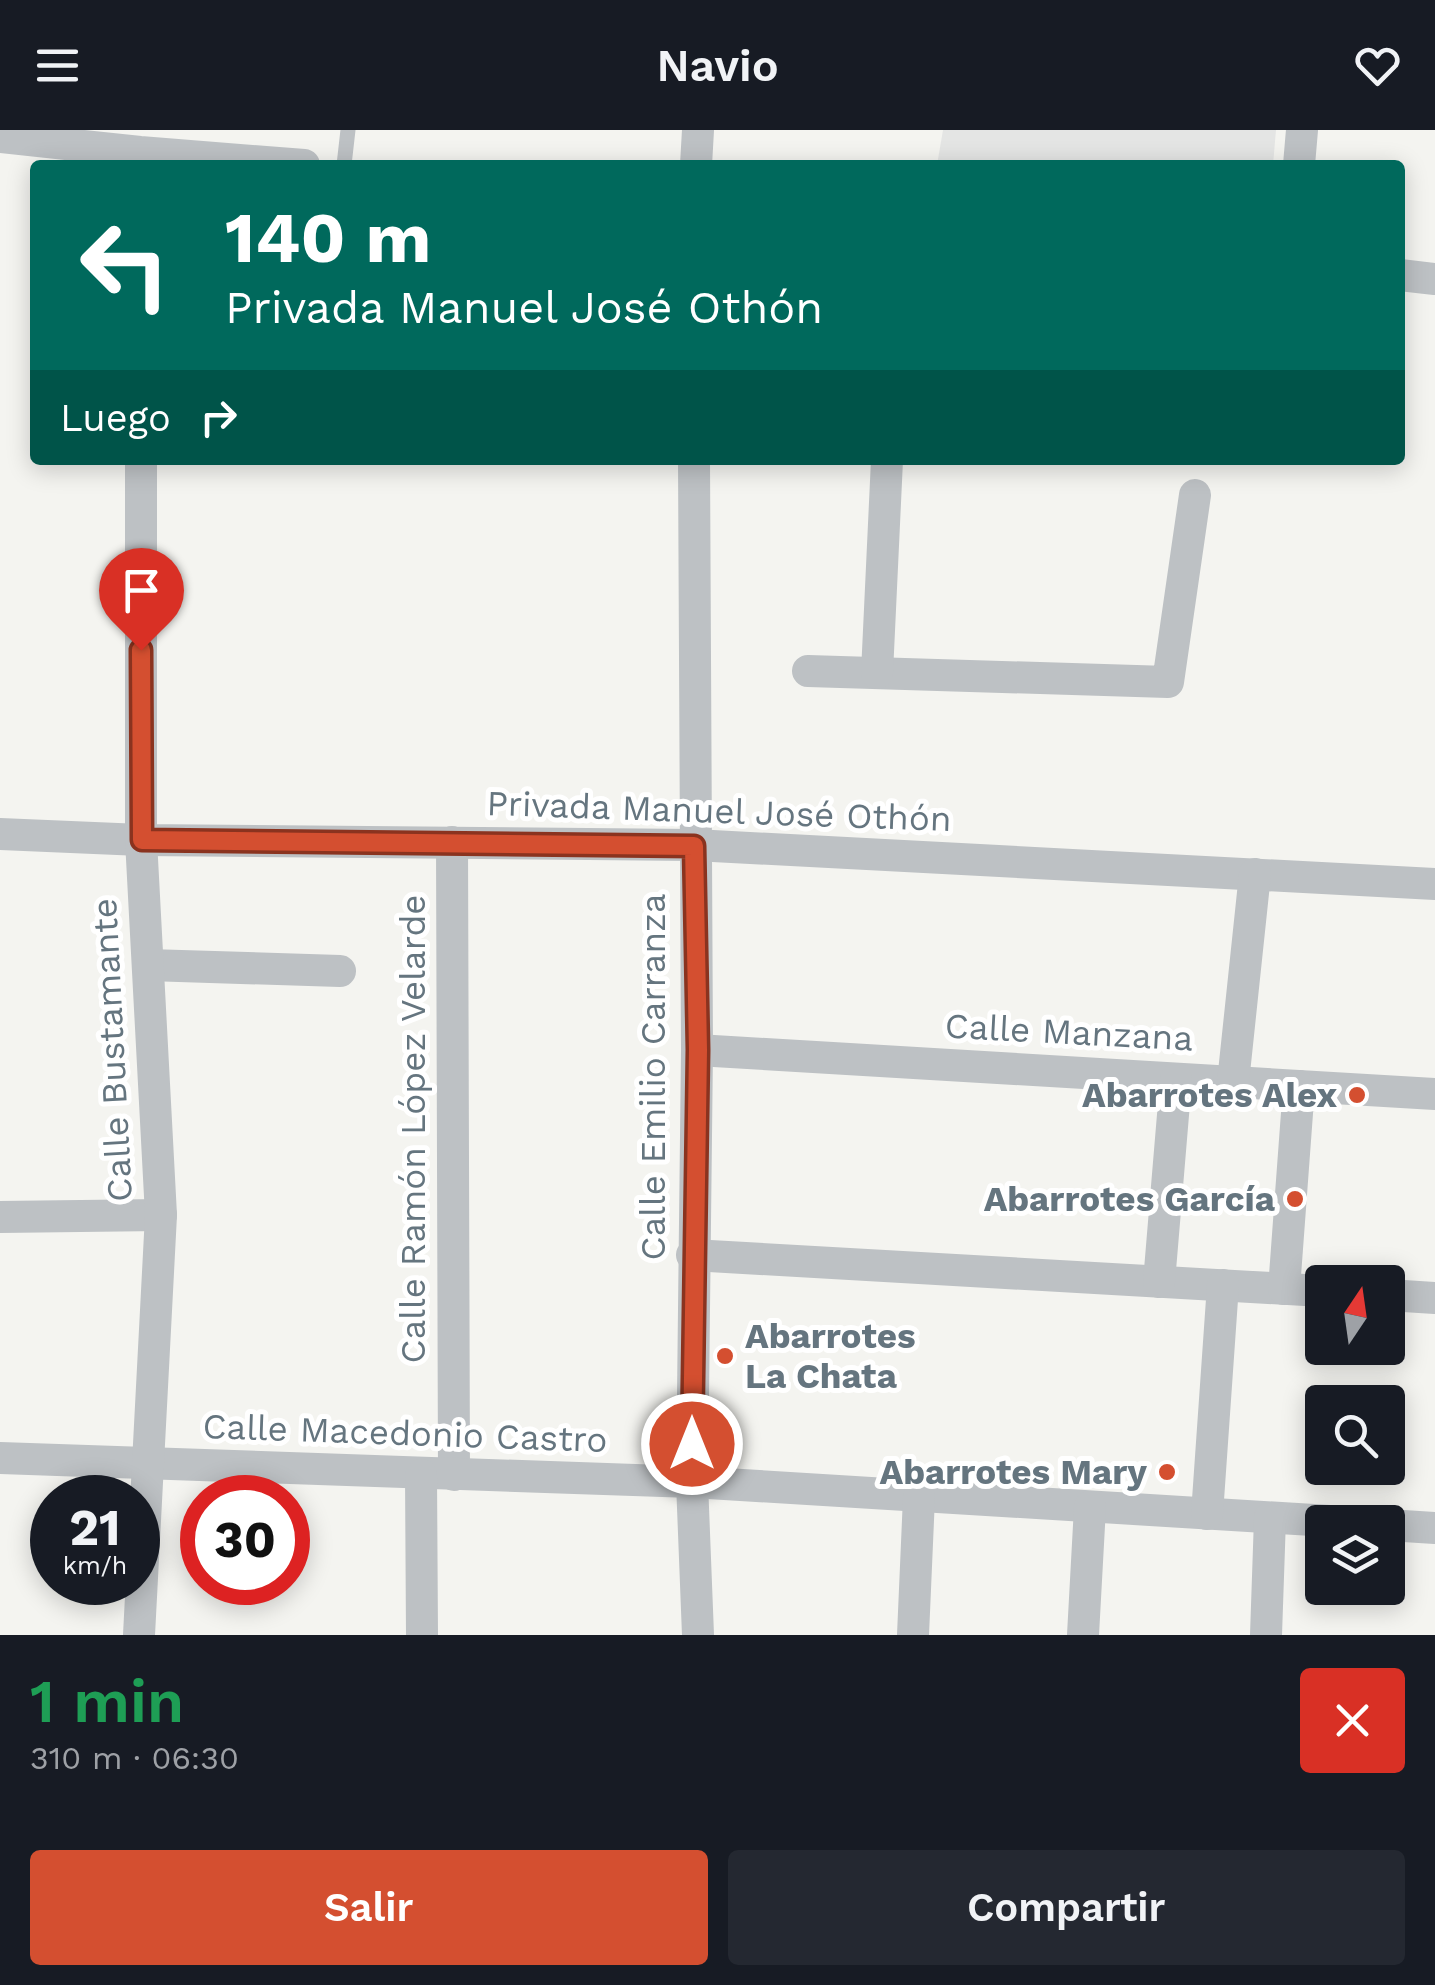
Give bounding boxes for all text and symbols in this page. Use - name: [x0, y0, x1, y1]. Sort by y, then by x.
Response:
- icon: menu: [30, 38, 85, 93]
- icon: heart: [1350, 38, 1405, 93]
- text: Navio: [656, 39, 779, 92]
- text: 140 m: [225, 197, 431, 279]
- icon: left: [60, 200, 190, 330]
- text: Privada Manuel José Othón: [225, 281, 823, 334]
- icon: right: [191, 390, 246, 445]
- text: Luego: [60, 396, 171, 440]
- pin: [99, 548, 184, 651]
- icon: arrive: [114, 563, 169, 618]
- street label: Privada Manuel José Othón: [486, 782, 952, 840]
- street label: Calle Emilio Carranza: [632, 893, 674, 1261]
- street label: Calle Ramón López Velarde: [392, 894, 434, 1364]
- street label: Calle Bustamante: [83, 897, 141, 1203]
- street label: Calle Manzana: [944, 1005, 1194, 1059]
- place label: Abarrotes Alex: [1082, 1074, 1337, 1116]
- marker: Abarrotes Alex: [1346, 1084, 1368, 1106]
- place label: Abarrotes García: [984, 1178, 1276, 1220]
- marker: Abarrotes García: [1284, 1188, 1306, 1210]
- north arrow: [1305, 1265, 1405, 1365]
- map controls: [1305, 1265, 1405, 1605]
- place label: Abarrotes La Chata: [745, 1315, 916, 1397]
- marker: Abarrotes La Chata: [714, 1345, 736, 1367]
- button: search: [1305, 1385, 1405, 1485]
- position arrow: [640, 1392, 744, 1496]
- street label: Calle Macedonio Castro: [202, 1405, 608, 1461]
- place label: Abarrotes Mary: [880, 1451, 1147, 1493]
- marker: Abarrotes Mary: [1156, 1461, 1178, 1483]
- speed limit sign: 30: [180, 1475, 310, 1605]
- text: 21: [69, 1498, 121, 1557]
- button: layers: [1305, 1505, 1405, 1605]
- text: km/h: [63, 1551, 127, 1580]
- text: 1 min: [30, 1666, 184, 1737]
- button: close: [1300, 1668, 1405, 1773]
- text: 310 m · 06:30: [30, 1739, 239, 1777]
- button: Salir: [30, 1850, 708, 1965]
- button: Compartir: [728, 1850, 1405, 1965]

